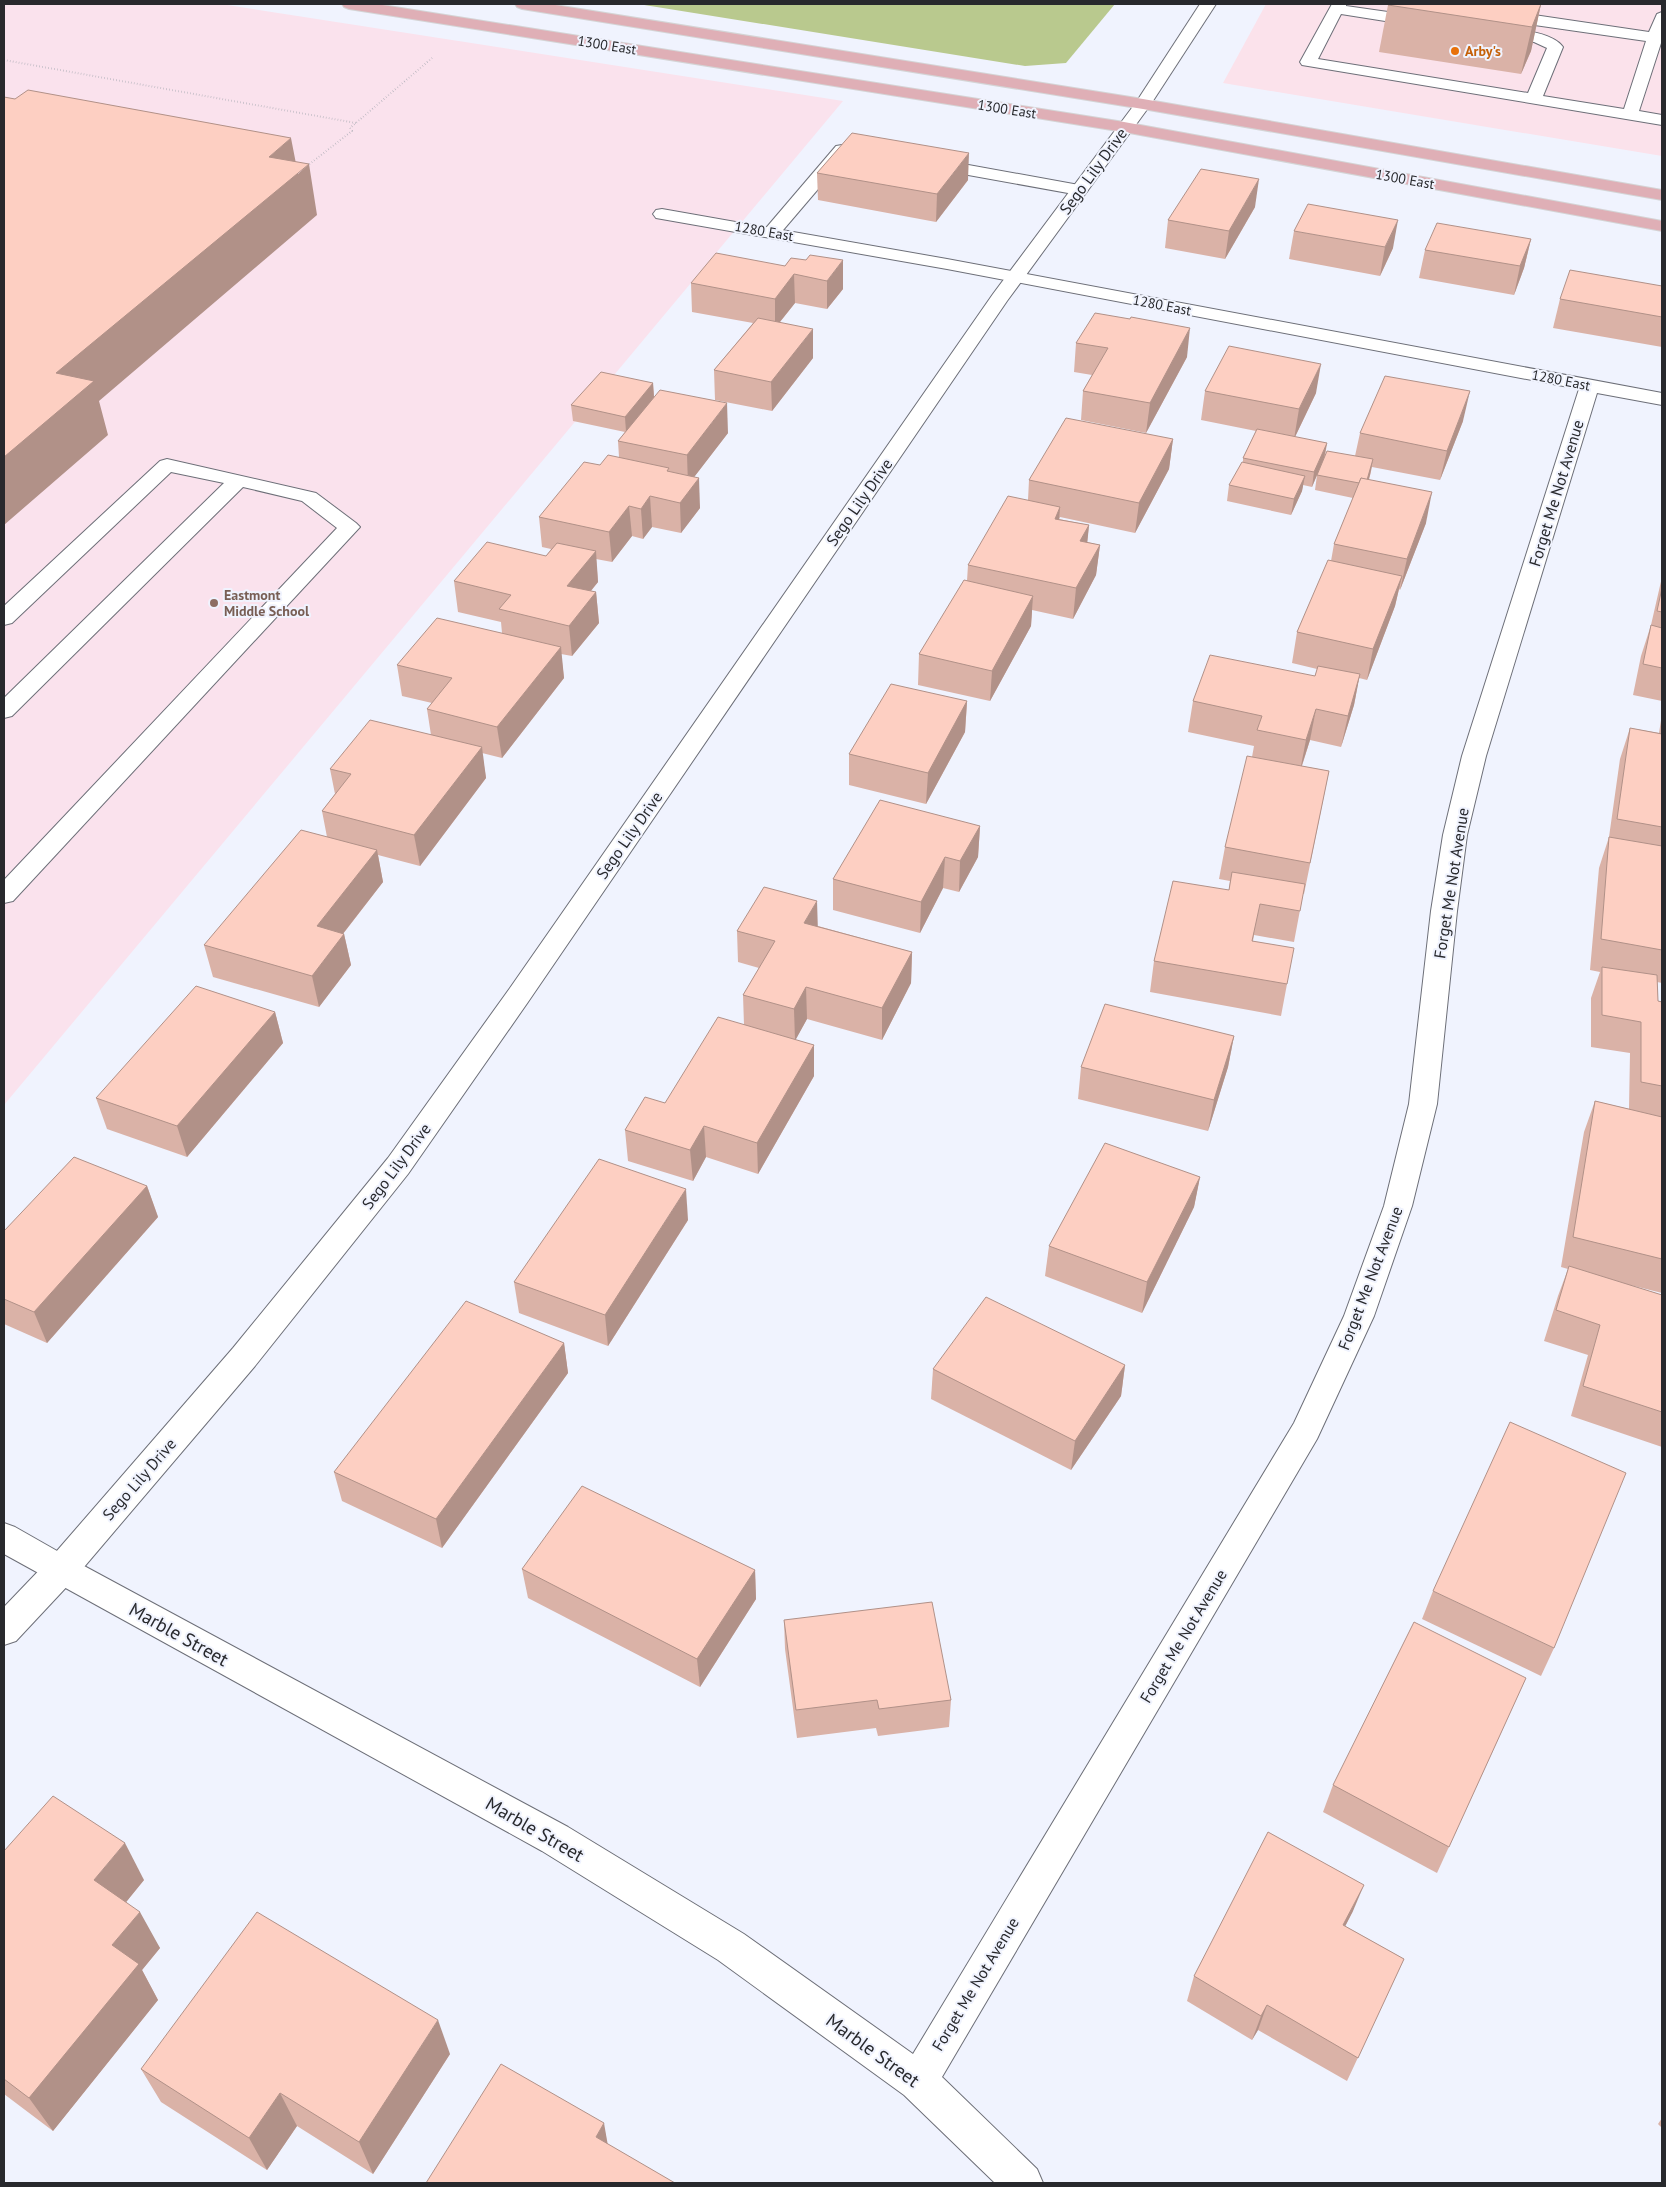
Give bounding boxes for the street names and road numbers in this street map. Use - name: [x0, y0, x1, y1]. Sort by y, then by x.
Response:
- street label: 1300 East: [576, 31, 638, 59]
- street label: 1300 East: [976, 95, 1038, 123]
- street label: Sego Lily Drive: [1055, 124, 1131, 218]
- street label: 1300 East: [1374, 165, 1436, 193]
- street label: 1280 East: [733, 217, 795, 245]
- street label: 1280 East: [1131, 291, 1193, 320]
- street label: 1280 East: [1530, 366, 1592, 395]
- street label: Forget Me Not Avenue: [1524, 417, 1588, 569]
- street label: Sego Lily Drive: [822, 454, 896, 550]
- street label: Sego Lily Drive: [592, 787, 666, 883]
- street label: Forget Me Not Avenue: [1429, 806, 1473, 960]
- street label: Sego Lily Drive: [357, 1119, 435, 1213]
- street label: Forget Me Not Avenue: [1333, 1203, 1407, 1353]
- street label: Sego Lily Drive: [98, 1434, 180, 1524]
- street label: Forget Me Not Avenue: [1135, 1566, 1231, 1706]
- street label: Marble Street: [125, 1597, 233, 1671]
- street label: Marble Street: [481, 1791, 589, 1867]
- street label: Forget Me Not Avenue: [927, 1914, 1023, 2054]
- street label: Marble Street: [821, 2008, 925, 2092]

